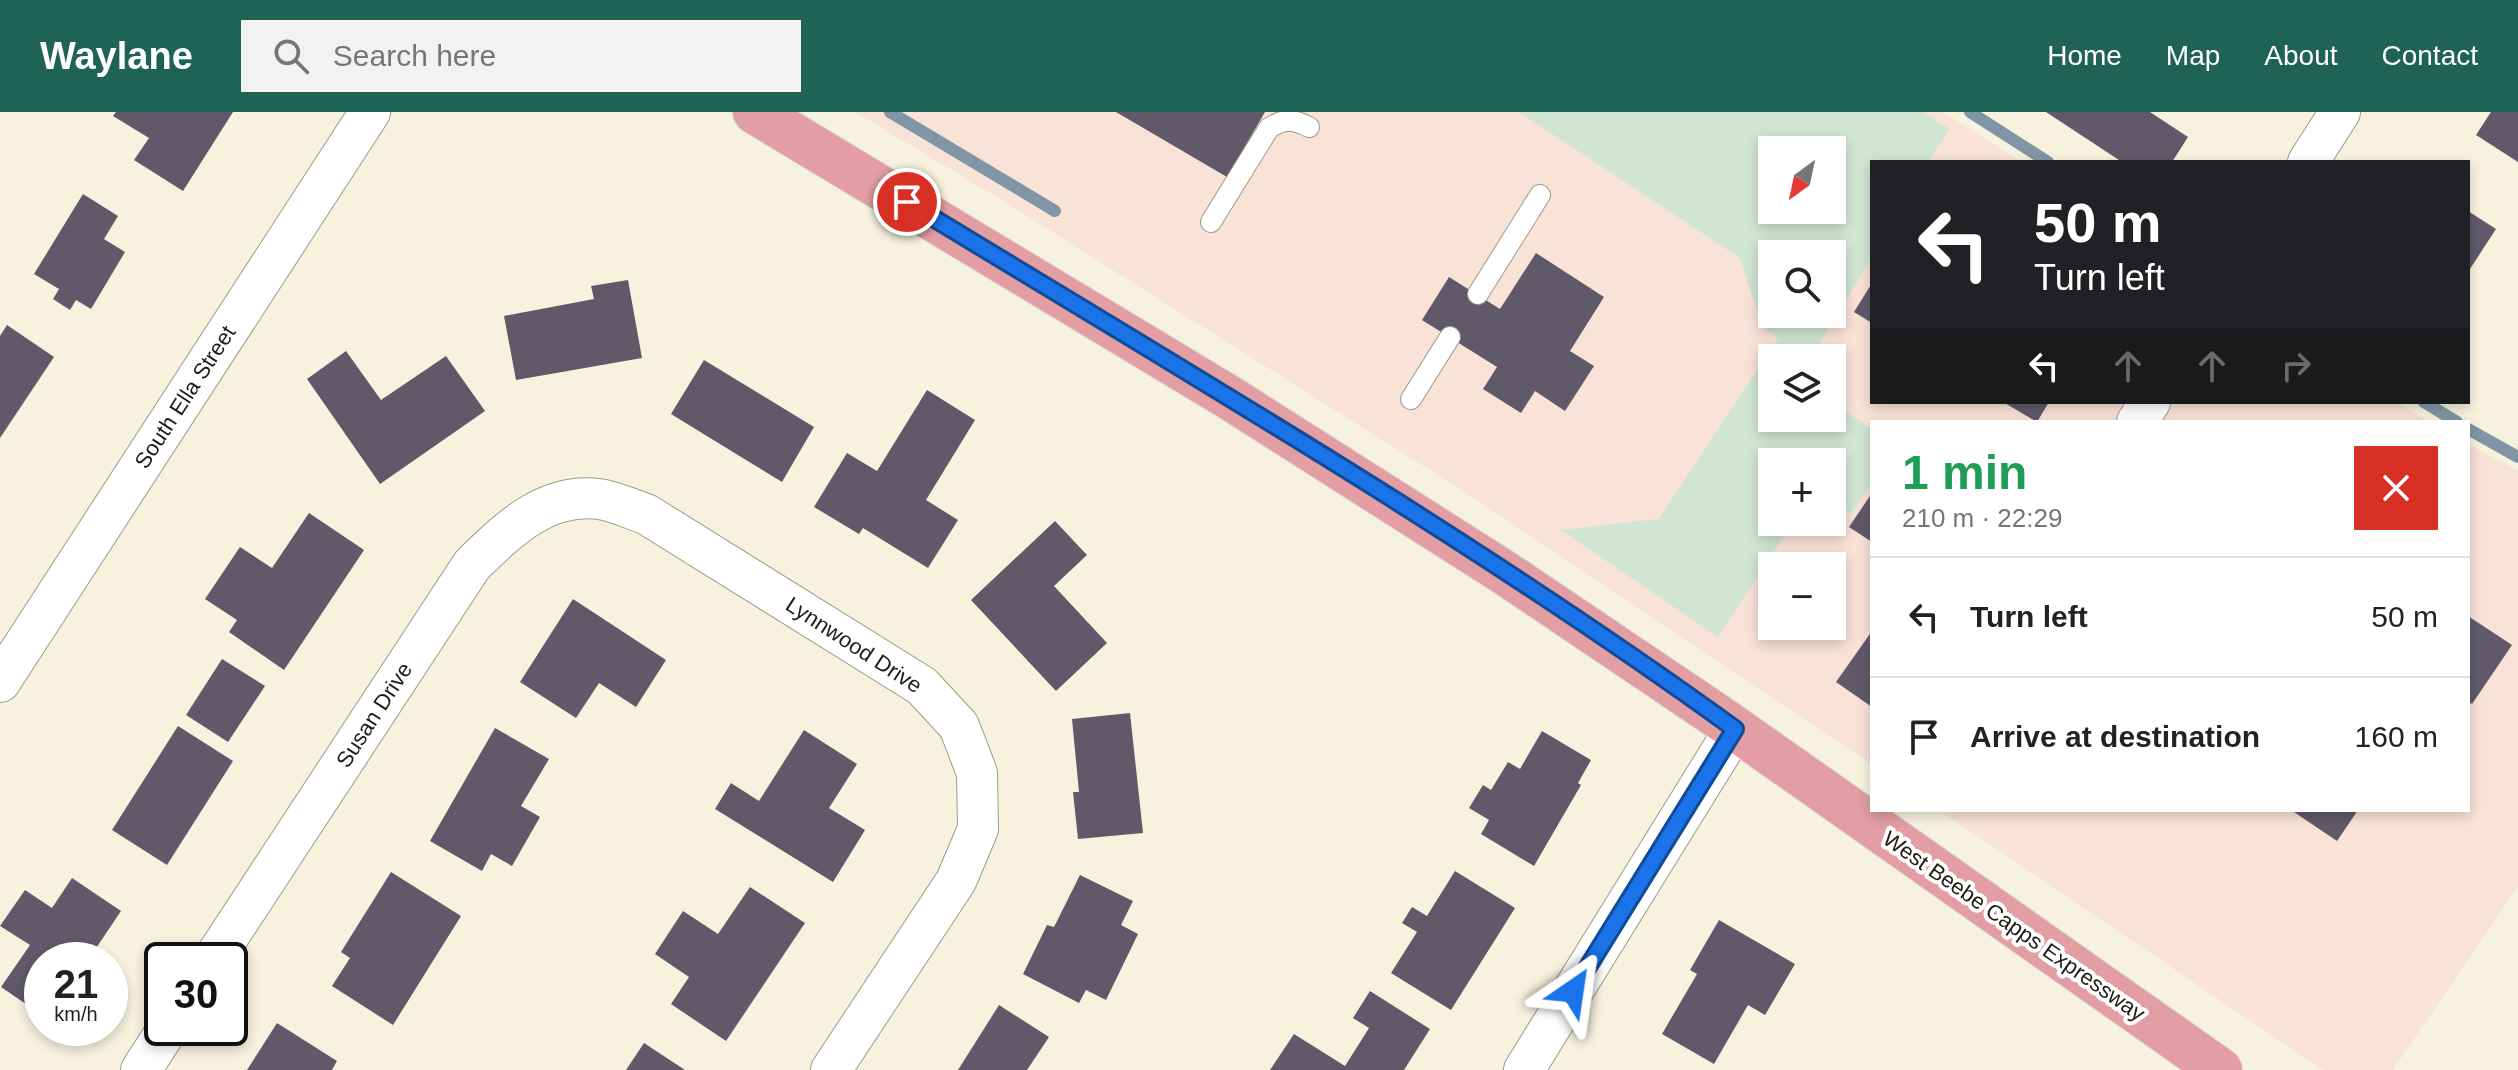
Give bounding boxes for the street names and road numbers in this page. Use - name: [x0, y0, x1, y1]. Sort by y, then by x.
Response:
- street label: South Ella Street: [130, 321, 240, 473]
- street label: Lynnwood Drive: [781, 592, 927, 698]
- street label: Susan Drive: [331, 658, 417, 772]
- street label: West Beebe Capps Expressway: [1878, 826, 2150, 1026]

